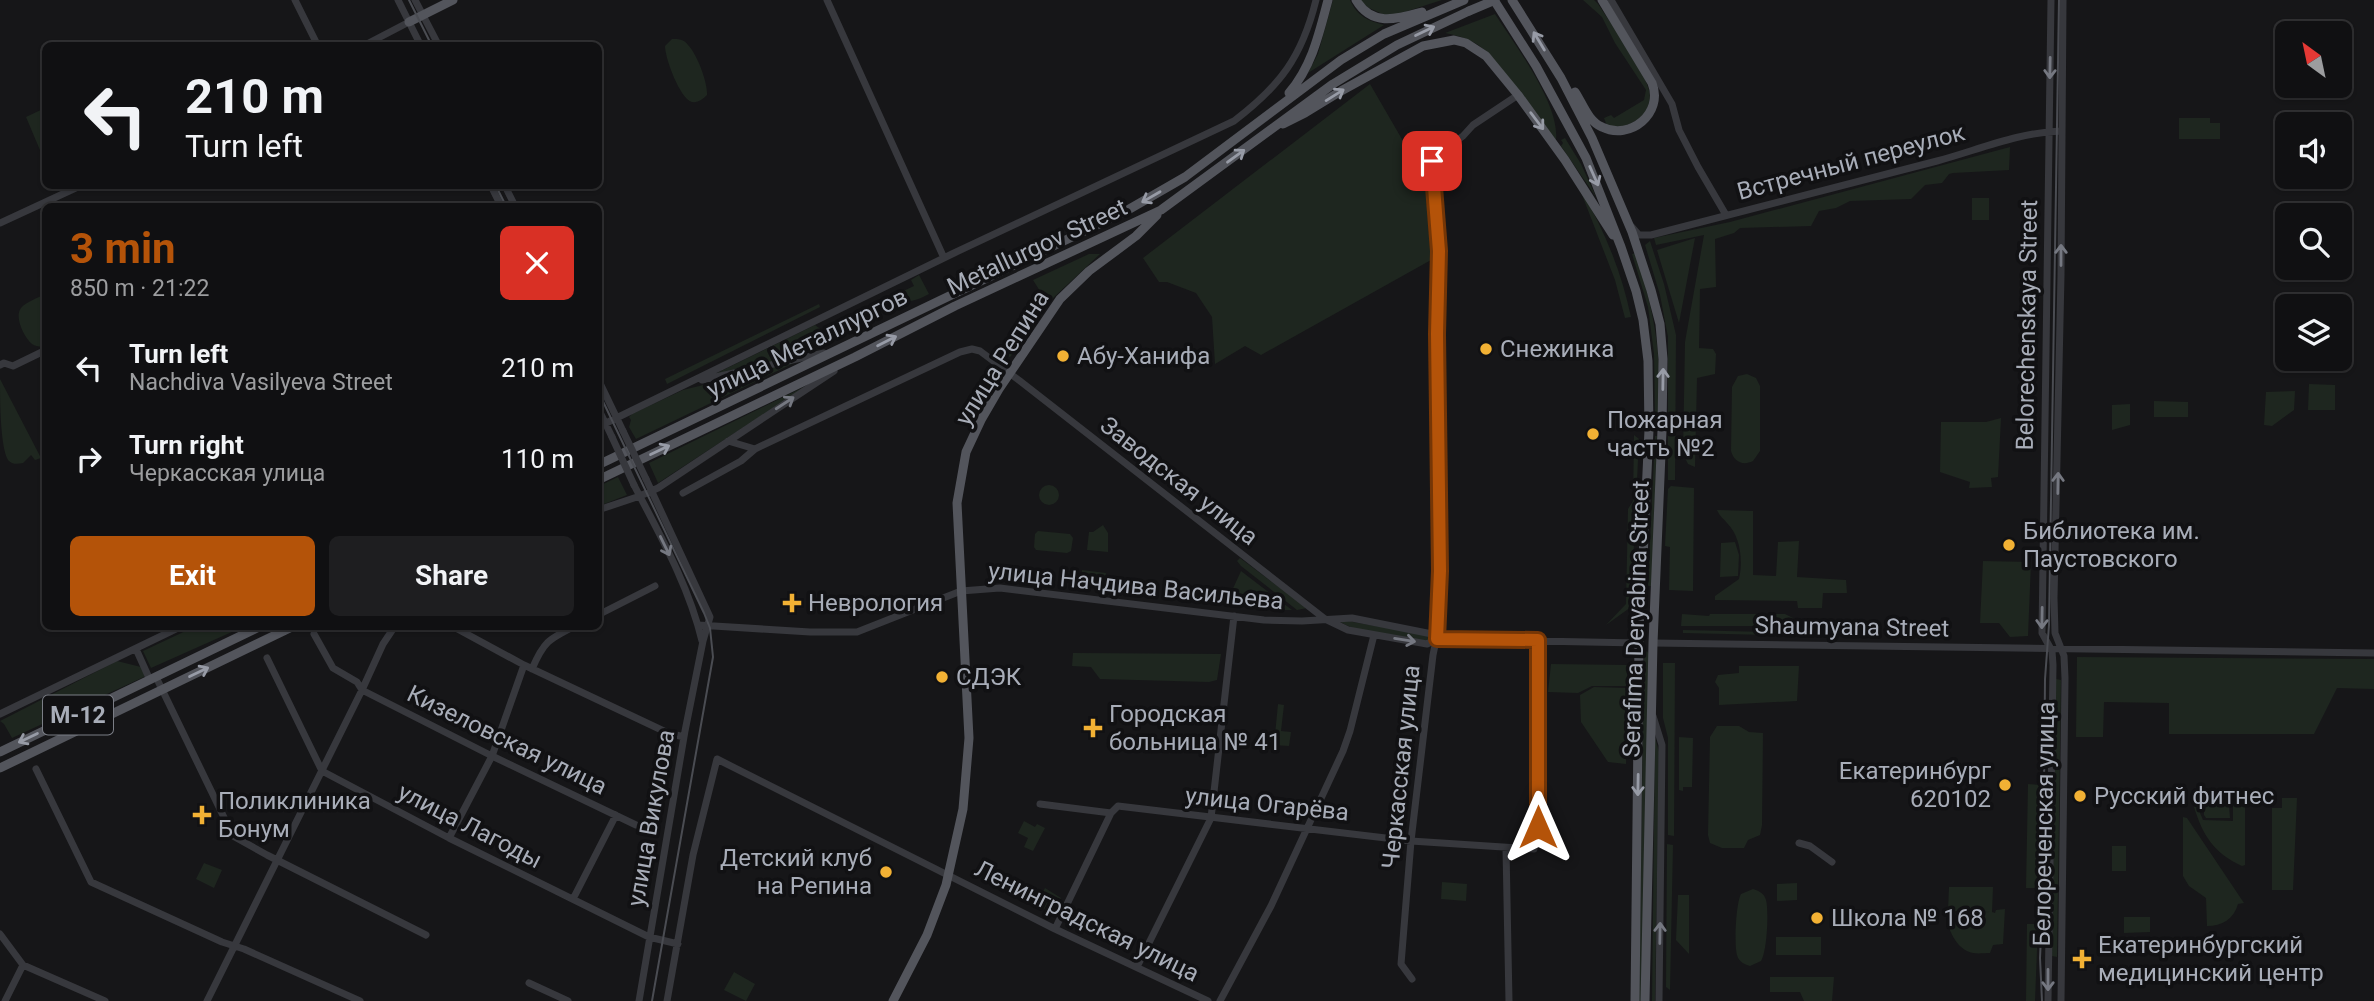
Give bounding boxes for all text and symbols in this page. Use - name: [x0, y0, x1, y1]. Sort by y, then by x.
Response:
- north arrow: [2275, 21, 2352, 98]
- map controls: [2275, 21, 2352, 371]
- one-way arrow: [1414, 23, 1435, 37]
- one-way arrow: [1532, 31, 1546, 51]
- one-way arrow: [2043, 56, 2057, 79]
- text: 210 m: [185, 68, 324, 125]
- icon: left: [70, 70, 161, 161]
- one-way arrow: [1324, 87, 1344, 101]
- one-way arrow: [1530, 112, 1545, 130]
- button: sound: [2275, 112, 2352, 189]
- street label: Встречный переулок: [1734, 118, 1968, 206]
- text: Turn left: [185, 127, 303, 165]
- pin: [1402, 131, 1462, 191]
- icon: arrive: [1413, 142, 1451, 180]
- one-way arrow: [1226, 148, 1244, 163]
- one-way arrow: [1588, 165, 1601, 186]
- one-way arrow: [1142, 191, 1162, 205]
- street label: Metallurgov Street: [943, 193, 1132, 301]
- street label: Belorechenskaya Street: [2011, 199, 2043, 450]
- button: search: [2275, 203, 2352, 280]
- text: 3 min: [70, 224, 176, 273]
- button: close: [500, 226, 574, 300]
- one-way arrow: [2054, 244, 2068, 267]
- text: 850 m · 21:22: [70, 275, 209, 302]
- street label: улица Металлургов: [702, 282, 912, 404]
- street label: улица Репина: [949, 285, 1055, 431]
- button: layers: [2275, 294, 2352, 371]
- one-way arrow: [876, 333, 897, 347]
- place label: Снежинка: [1500, 335, 1614, 363]
- text: Turn left: [129, 339, 228, 369]
- marker: Снежинка: [1478, 341, 1494, 357]
- place label: Абу-Ханифа: [1077, 342, 1210, 370]
- marker: Абу-Ханифа: [1055, 348, 1071, 364]
- icon: left: [70, 349, 108, 387]
- text: 210 m: [501, 353, 574, 383]
- one-way arrow: [1656, 368, 1670, 391]
- text: Nachdiva Vasilyeva Street: [129, 369, 393, 396]
- one-way arrow: [775, 396, 794, 411]
- place label: Пожарная часть №2: [1607, 406, 1723, 462]
- street label: Заводская улица: [1095, 411, 1263, 551]
- marker: Пожарная часть №2: [1585, 426, 1601, 442]
- text: Turn right: [129, 430, 244, 460]
- icon: right: [70, 440, 108, 478]
- one-way arrow: [649, 443, 670, 457]
- text: 110 m: [501, 444, 574, 474]
- text: Черкасская улица: [129, 460, 325, 487]
- one-way arrow: [2051, 472, 2064, 495]
- street label: Serafima Deryabina Street: [1617, 480, 1655, 758]
- place label: Библиотека им. Паустовского: [2023, 517, 2200, 573]
- one-way arrow: [658, 535, 672, 556]
- button: Exit: [70, 536, 315, 616]
- button: Share: [329, 536, 574, 616]
- marker: Библиотека им. Паустовского: [2001, 537, 2017, 553]
- street label: улица Начдива Васильева: [987, 557, 1285, 615]
- place label: Неврология: [808, 589, 943, 617]
- marker: Неврология: [782, 593, 802, 613]
- one-way arrow: [2035, 606, 2049, 629]
- street label: Shaumyana Street: [1754, 611, 1950, 643]
- one-way arrow: [1393, 634, 1416, 647]
- place label: СДЭК: [956, 663, 1022, 691]
- one-way arrow: [188, 664, 209, 678]
- street label: Черкасская улица: [1376, 664, 1426, 870]
- marker: СДЭК: [934, 669, 950, 685]
- street label: Кизеловская улица: [403, 679, 611, 801]
- road number: М-12: [43, 695, 113, 734]
- place label: Городская больница № 41: [1109, 700, 1281, 756]
- street label: Белореченская улица: [2028, 701, 2060, 947]
- marker: Городская больница № 41: [1083, 718, 1103, 738]
- street label: улица Викулова: [622, 728, 680, 908]
- one-way arrow: [18, 732, 39, 746]
- place label: Екатеринбург 620102: [1839, 757, 1991, 813]
- one-way arrow: [1631, 773, 1644, 796]
- marker: Екатеринбург 620102: [1997, 777, 2013, 793]
- street label: улица Лагоды: [393, 778, 547, 874]
- street label: улица Огарёва: [1184, 781, 1350, 827]
- place label: Русский фитнес: [2094, 782, 2274, 810]
- place label: Поликлиника Бонум: [218, 787, 371, 843]
- marker: Русский фитнес: [2072, 788, 2088, 804]
- position arrow: [1501, 790, 1575, 864]
- marker: Поликлиника Бонум: [192, 805, 212, 825]
- place label: Детский клуб на Репина: [720, 844, 872, 900]
- street label: Ленинградская улица: [970, 855, 1204, 987]
- marker: Детский клуб на Репина: [878, 864, 894, 880]
- place label: Школа № 168: [1831, 904, 1984, 932]
- marker: Школа № 168: [1809, 910, 1825, 926]
- one-way arrow: [1653, 922, 1667, 945]
- place label: Екатеринбургский медицинский центр: [2098, 931, 2324, 987]
- marker: Екатеринбургский медицинский центр: [2072, 949, 2092, 969]
- one-way arrow: [2041, 968, 2055, 991]

